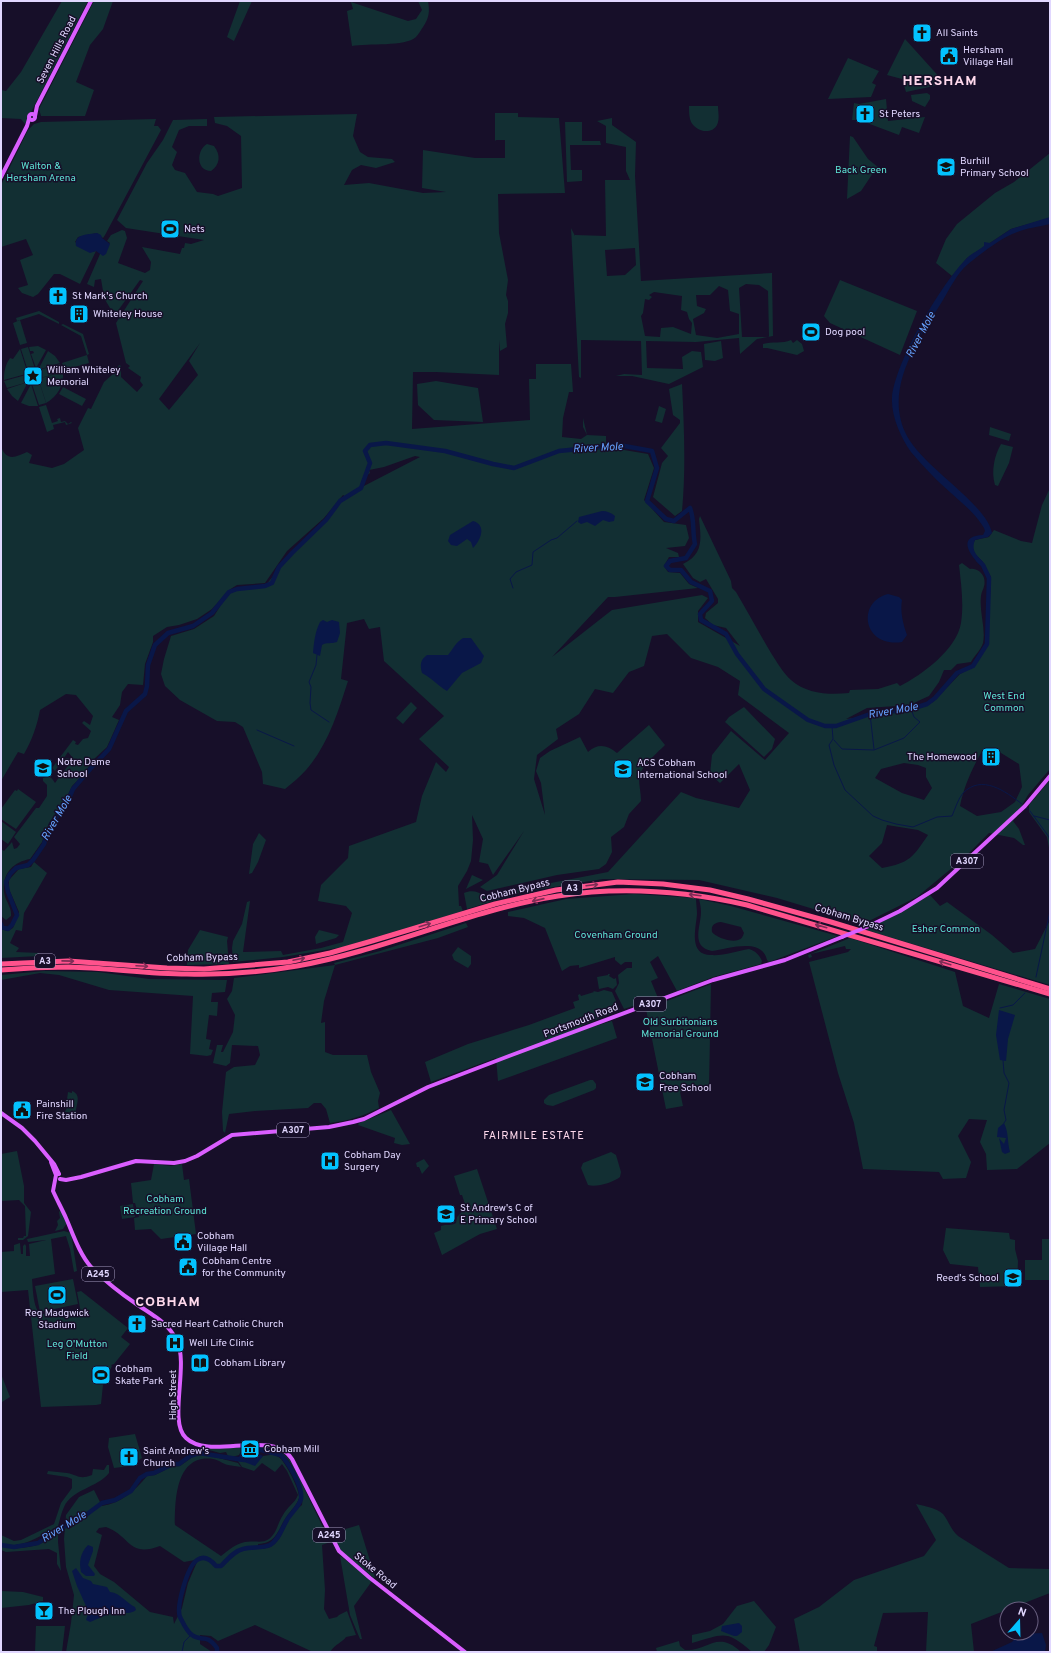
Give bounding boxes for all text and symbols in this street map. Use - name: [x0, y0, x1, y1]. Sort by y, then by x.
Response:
- street label: Seven Hills Road: [34, 14, 80, 86]
- church icon: All Saints: [911, 22, 933, 44]
- place label: All Saints: [936, 27, 978, 40]
- place label: Hersham Village Hall: [963, 44, 1013, 69]
- public building icon: Hersham Village Hall: [938, 45, 960, 67]
- district label: HERSHAM: [903, 73, 977, 90]
- church icon: St Peters: [854, 103, 876, 125]
- place label: St Peters: [879, 108, 921, 121]
- place label: Burhill Primary School: [960, 155, 1029, 180]
- school or university icon: Burhill Primary School: [935, 156, 957, 178]
- park label: Walton & Hersham Arena: [6, 160, 76, 185]
- park label: Back Green: [835, 164, 887, 177]
- sports icon: Nets: [159, 218, 181, 240]
- place label: Nets: [184, 223, 205, 236]
- church icon: St Mark's Church: [47, 285, 69, 307]
- place label: St Mark's Church: [72, 290, 148, 303]
- building icon: Whiteley House: [68, 303, 90, 325]
- place label: Whiteley House: [93, 308, 162, 321]
- water label: River Mole: [903, 309, 939, 360]
- sports icon: Dog pool: [800, 321, 822, 343]
- place label: Dog pool: [825, 326, 865, 339]
- place label: William Whiteley Memorial: [47, 364, 120, 389]
- place icon: William Whiteley Memorial: [22, 365, 44, 387]
- water label: River Mole: [573, 440, 624, 456]
- park label: West End Common: [983, 690, 1025, 715]
- water label: River Mole: [867, 700, 919, 722]
- building icon: The Homewood: [980, 746, 1002, 768]
- place label: The Homewood: [907, 751, 977, 764]
- place label: Notre Dame School: [57, 756, 110, 781]
- school or university icon: Notre Dame School: [32, 757, 54, 779]
- place label: ACS Cobham International School: [637, 757, 727, 782]
- school or university icon: ACS Cobham International School: [612, 758, 634, 780]
- water label: River Mole: [38, 792, 76, 843]
- road number: A307: [951, 854, 983, 868]
- street label: Cobham Bypass: [479, 876, 552, 906]
- road number: A3: [562, 881, 582, 895]
- one-way arrow: [585, 881, 598, 889]
- one-way arrow: [689, 891, 702, 899]
- one-way arrow: [532, 897, 545, 905]
- street label: Cobham Bypass: [813, 901, 885, 935]
- one-way arrow: [418, 921, 431, 928]
- one-way arrow: [815, 922, 828, 929]
- park label: Esher Common: [912, 923, 980, 936]
- park label: Covenham Ground: [574, 929, 658, 942]
- street label: Cobham Bypass: [166, 951, 238, 965]
- road number: A3: [35, 954, 55, 968]
- one-way arrow: [293, 955, 306, 963]
- one-way arrow: [61, 958, 74, 965]
- one-way arrow: [939, 959, 952, 966]
- one-way arrow: [135, 963, 148, 970]
- road number: A307: [634, 997, 666, 1011]
- street label: Portsmouth Road: [542, 1001, 620, 1041]
- park label: Old Surbitonians Memorial Ground: [641, 1016, 719, 1041]
- place label: Cobham Free School: [659, 1070, 711, 1095]
- school or university icon: Cobham Free School: [634, 1071, 656, 1093]
- place label: Painshill Fire Station: [36, 1098, 88, 1123]
- public building icon: Painshill Fire Station: [11, 1099, 33, 1121]
- road number: A307: [277, 1123, 309, 1137]
- district label: FAIRMILE ESTATE: [483, 1129, 585, 1143]
- place label: Cobham Day Surgery: [344, 1149, 401, 1174]
- hospital icon: Cobham Day Surgery: [319, 1150, 341, 1172]
- park label: Cobham Recreation Ground: [123, 1193, 207, 1218]
- place label: St Andrew's C of E Primary School: [460, 1202, 537, 1227]
- school or university icon: St Andrew's C of E Primary School: [435, 1203, 457, 1225]
- place label: Cobham Village Hall: [197, 1230, 247, 1255]
- public building icon: Cobham Village Hall: [172, 1231, 194, 1253]
- place label: Cobham Centre for the Community: [202, 1255, 286, 1280]
- public building icon: Cobham Centre for the Community: [177, 1256, 199, 1278]
- road number: A245: [82, 1267, 114, 1281]
- school or university icon: Reed's School: [1002, 1267, 1024, 1289]
- place label: Reed's School: [936, 1272, 999, 1285]
- sports icon: Reg Madgwick Stadium: [46, 1284, 68, 1306]
- district label: COBHAM: [135, 1294, 201, 1311]
- place label: Reg Madgwick Stadium: [25, 1307, 89, 1332]
- church icon: Sacred Heart Catholic Church: [126, 1313, 148, 1335]
- place label: Sacred Heart Catholic Church: [151, 1318, 284, 1331]
- hospital icon: Well Life Clinic: [164, 1332, 186, 1354]
- place label: Well Life Clinic: [189, 1337, 254, 1350]
- park label: Leg O'Mutton Field: [47, 1338, 107, 1363]
- library icon: Cobham Library: [189, 1352, 211, 1374]
- place label: Cobham Library: [214, 1357, 286, 1370]
- place label: Cobham Skate Park: [115, 1363, 163, 1388]
- sports icon: Cobham Skate Park: [90, 1364, 112, 1386]
- street label: High Street: [167, 1369, 180, 1420]
- museum icon: Cobham Mill: [239, 1438, 261, 1460]
- place label: Cobham Mill: [264, 1443, 319, 1456]
- place label: Saint Andrew's Church: [143, 1445, 209, 1470]
- church icon: Saint Andrew's Church: [118, 1446, 140, 1468]
- water label: River Mole: [39, 1508, 89, 1546]
- road number: A245: [313, 1528, 345, 1542]
- street label: Stoke Road: [351, 1550, 399, 1592]
- bar icon: The Plough Inn: [33, 1600, 55, 1622]
- north arrow: [999, 1601, 1039, 1641]
- place label: The Plough Inn: [58, 1605, 125, 1618]
- text: N: [1016, 1605, 1028, 1620]

